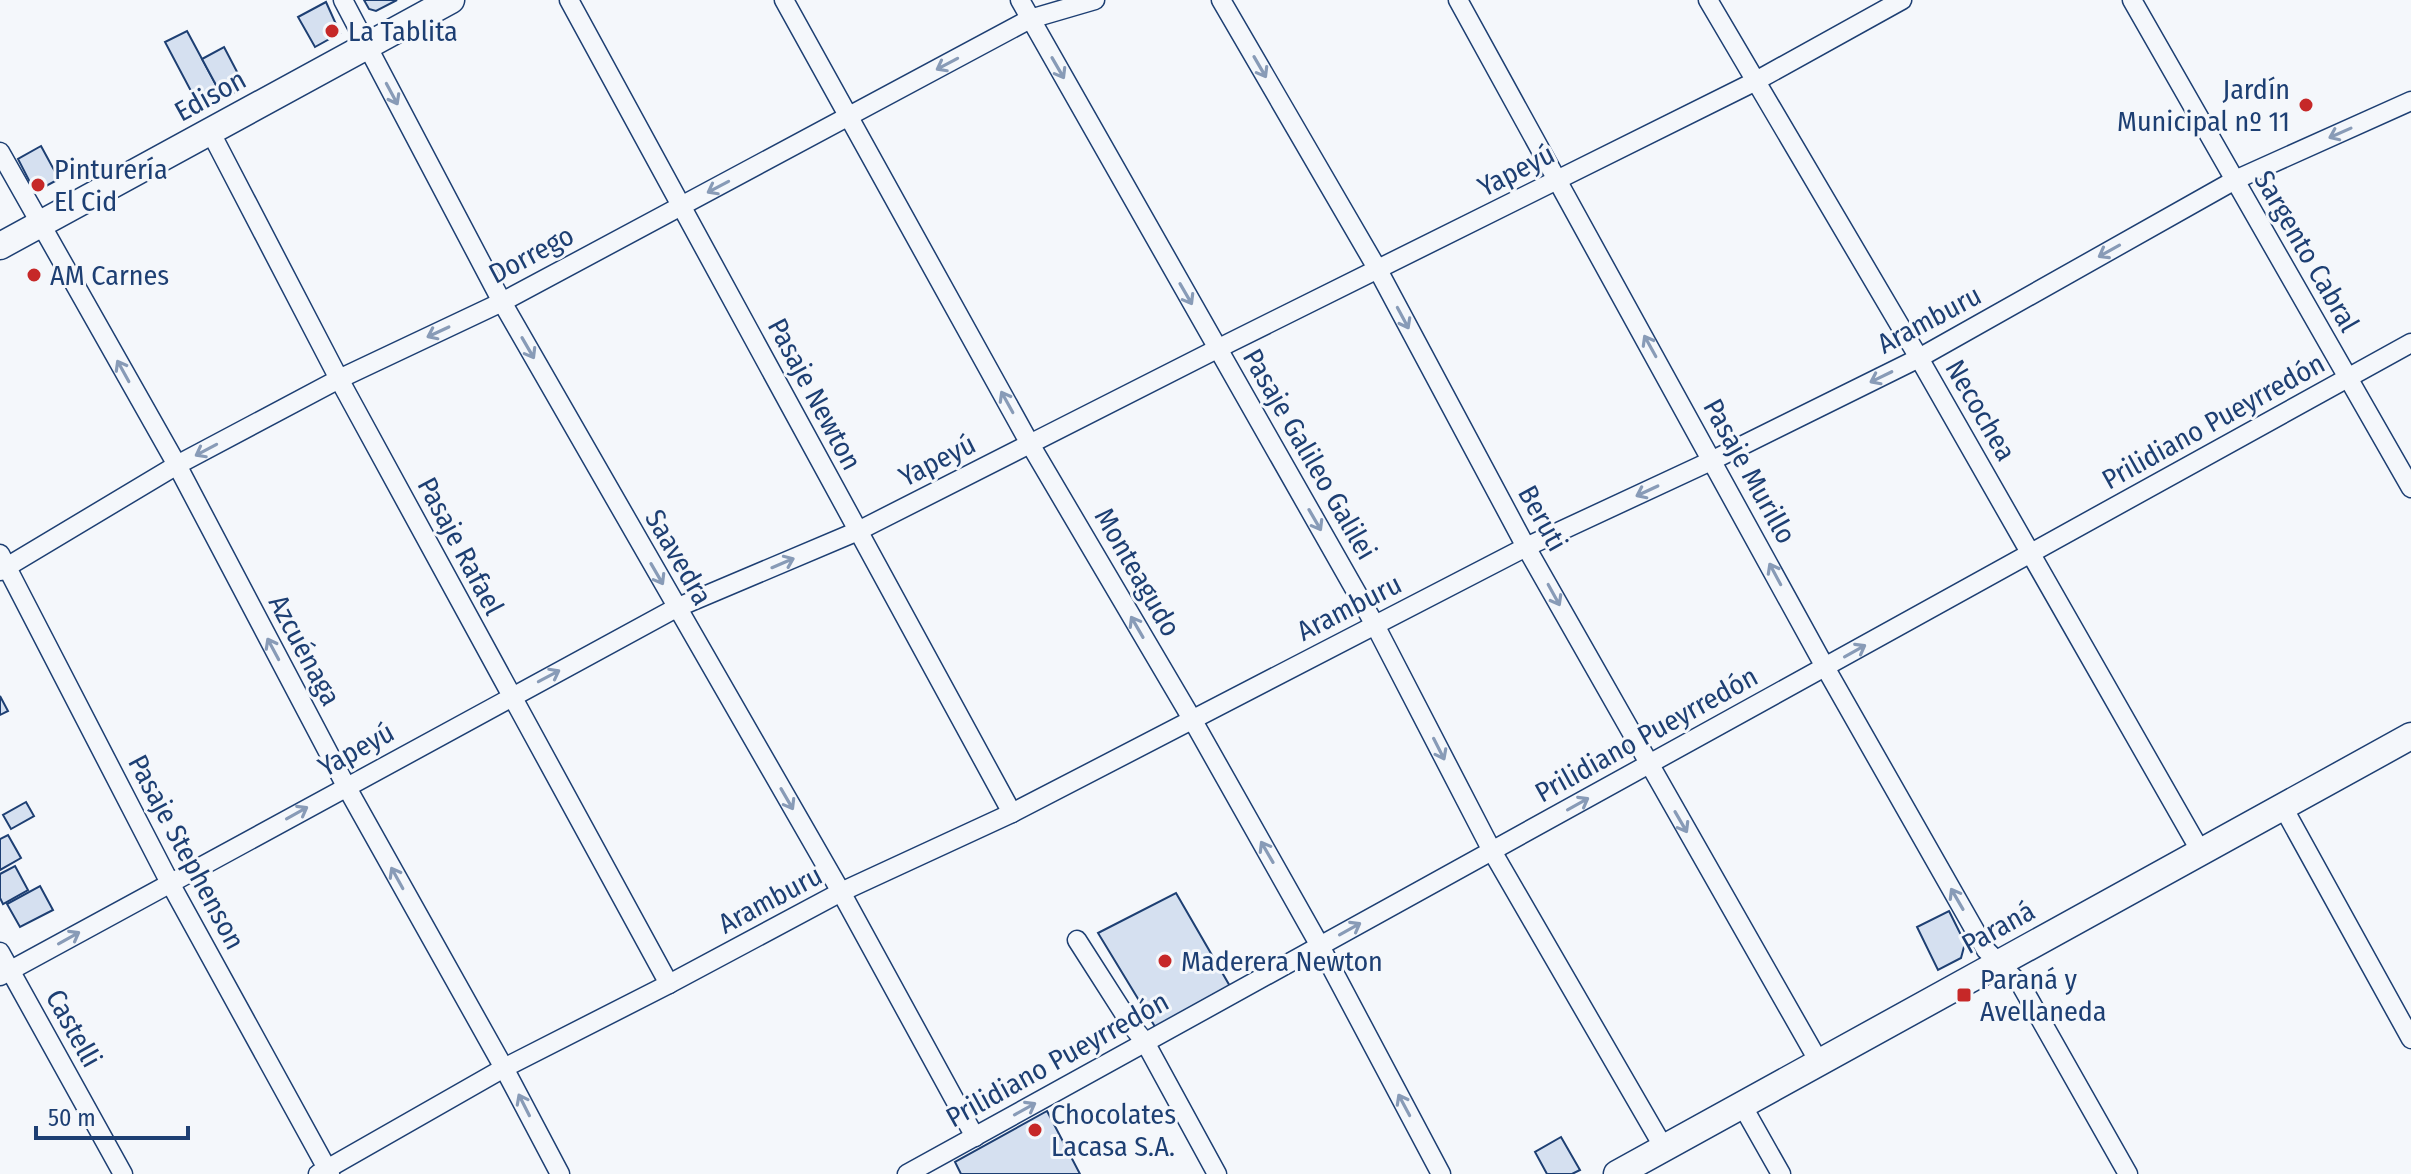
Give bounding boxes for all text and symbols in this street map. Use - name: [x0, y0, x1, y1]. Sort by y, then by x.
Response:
- place label: La Tablita: [348, 15, 458, 48]
- marker: La Tablita: [323, 22, 341, 40]
- one-way arrow: [1253, 55, 1268, 79]
- one-way arrow: [936, 56, 959, 72]
- one-way arrow: [1050, 56, 1066, 79]
- street label: Edison: [169, 63, 252, 128]
- place label: Jardín Municipal nº 11: [2117, 73, 2290, 138]
- one-way arrow: [385, 82, 401, 105]
- marker: Jardín Municipal nº 11: [2297, 96, 2315, 114]
- one-way arrow: [2328, 126, 2352, 141]
- street label: Yapeyú: [1473, 137, 1560, 204]
- place label: Pinturería El Cid: [54, 153, 168, 218]
- street label: Sargento Cabral: [2247, 165, 2366, 338]
- marker: Pinturería El Cid: [29, 176, 47, 194]
- one-way arrow: [706, 179, 730, 195]
- street label: Dorrego: [483, 219, 579, 290]
- one-way arrow: [2098, 243, 2121, 259]
- place label: AM Carnes: [50, 259, 169, 292]
- marker: AM Carnes: [25, 266, 43, 284]
- street label: Aramburu: [1872, 278, 1987, 360]
- one-way arrow: [1178, 282, 1194, 305]
- one-way arrow: [1396, 305, 1412, 329]
- street label: Pasaje Newton: [761, 313, 868, 476]
- one-way arrow: [426, 325, 450, 340]
- one-way arrow: [1641, 335, 1657, 359]
- one-way arrow: [521, 336, 537, 359]
- street label: Pasaje Galileo Galilei: [1236, 343, 1383, 565]
- street label: Prilidiano Pueyrredón: [2096, 347, 2330, 496]
- street label: Necochea: [1939, 354, 2023, 467]
- one-way arrow: [115, 360, 131, 383]
- one-way arrow: [1870, 370, 1894, 385]
- one-way arrow: [999, 391, 1015, 414]
- street label: Pasaje Murillo: [1696, 393, 1803, 549]
- street label: Yapeyú: [894, 427, 981, 494]
- one-way arrow: [194, 443, 218, 458]
- street label: Pasaje Rafael: [411, 472, 511, 621]
- street label: Beruti: [1511, 480, 1574, 557]
- one-way arrow: [1636, 484, 1660, 499]
- street label: Monteagudo: [1088, 502, 1187, 642]
- street label: Saavedra: [638, 504, 719, 611]
- one-way arrow: [1307, 508, 1323, 531]
- one-way arrow: [771, 554, 795, 569]
- one-way arrow: [649, 562, 665, 585]
- one-way arrow: [1767, 563, 1782, 587]
- street label: Aramburu: [1291, 567, 1407, 648]
- one-way arrow: [1547, 583, 1562, 607]
- street label: Azcuénaga: [262, 589, 347, 711]
- one-way arrow: [1129, 615, 1144, 639]
- one-way arrow: [265, 638, 281, 661]
- one-way arrow: [1842, 643, 1866, 658]
- street label: Prilidiano Pueyrredón: [1529, 660, 1763, 809]
- one-way arrow: [537, 667, 561, 683]
- street label: Yapeyú: [313, 715, 400, 784]
- one-way arrow: [1431, 736, 1447, 760]
- street label: Pasaje Stephenson: [121, 749, 252, 955]
- one-way arrow: [779, 787, 795, 810]
- one-way arrow: [1566, 796, 1589, 812]
- one-way arrow: [284, 805, 308, 821]
- one-way arrow: [1673, 810, 1689, 833]
- one-way arrow: [1259, 841, 1275, 864]
- street label: Aramburu: [713, 858, 828, 940]
- one-way arrow: [389, 866, 404, 890]
- one-way arrow: [1949, 888, 1965, 911]
- street label: Paraná: [1956, 894, 2040, 961]
- one-way arrow: [1338, 921, 1362, 937]
- one-way arrow: [56, 930, 80, 946]
- place label: Maderera Newton: [1181, 945, 1383, 978]
- marker: Maderera Newton: [1156, 952, 1174, 970]
- place label: Paraná y Avellaneda: [1980, 963, 2107, 1028]
- street label: Castelli: [39, 984, 108, 1073]
- street label: Prilidiano Pueyrredón: [940, 985, 1174, 1134]
- marker: Paraná y Avellaneda: [1955, 986, 1973, 1004]
- scale bar: [36, 1090, 188, 1140]
- one-way arrow: [515, 1093, 531, 1117]
- one-way arrow: [1396, 1094, 1412, 1117]
- place label: Chocolates Lacasa S.A.: [1051, 1098, 1176, 1163]
- one-way arrow: [1013, 1101, 1036, 1117]
- text: 50 m: [48, 1104, 96, 1132]
- marker: Chocolates Lacasa S.A.: [1026, 1121, 1044, 1139]

